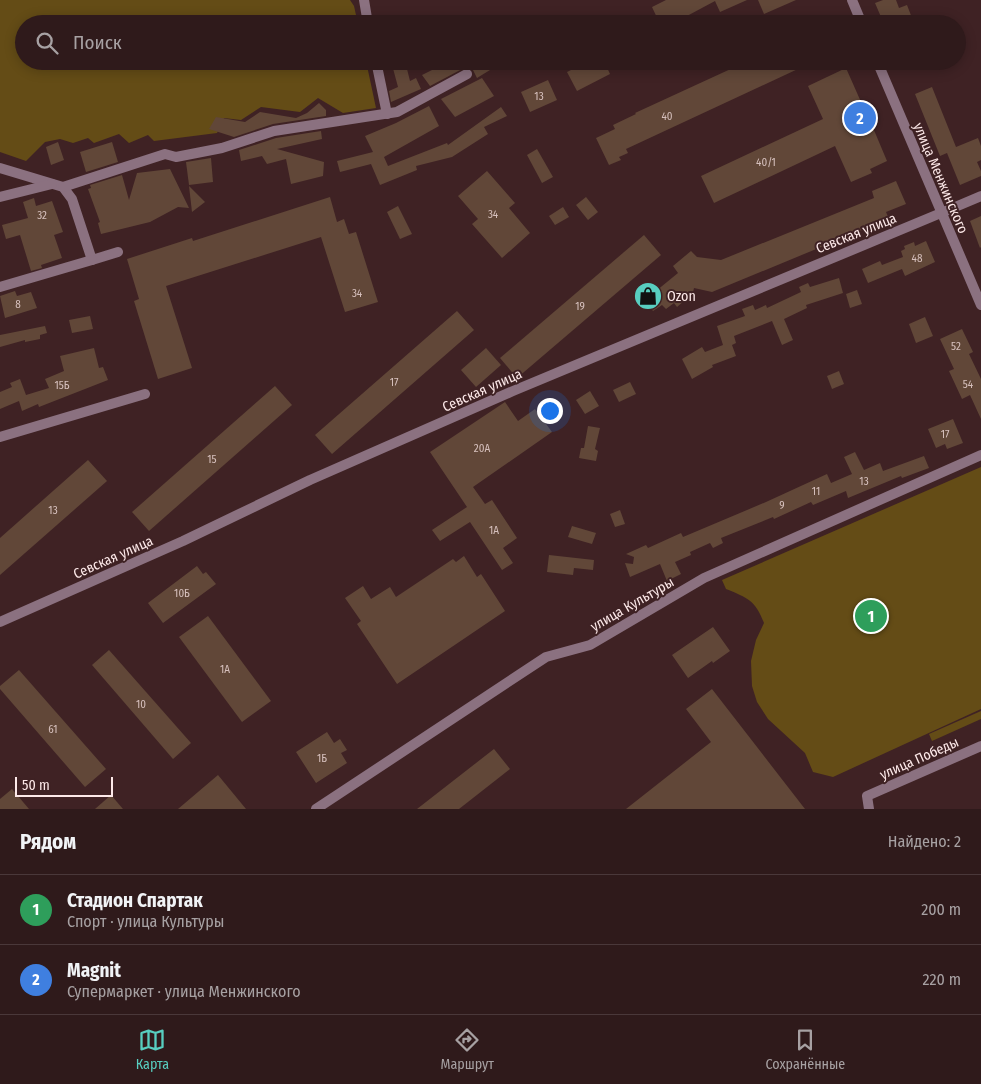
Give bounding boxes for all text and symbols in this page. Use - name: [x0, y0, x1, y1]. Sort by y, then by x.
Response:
- search box: [15, 15, 966, 70]
- icon: search: [33, 29, 61, 57]
- text: Поиск: [73, 31, 122, 54]
- house number: 13: [534, 90, 544, 103]
- pin: 2: [844, 99, 876, 137]
- house number: 40: [661, 110, 673, 123]
- street label: улица Менжинского: [909, 120, 972, 236]
- house number: 40/1: [756, 156, 776, 169]
- house number: 34: [488, 208, 499, 221]
- house number: 32: [37, 209, 47, 222]
- street label: Севская улица: [813, 210, 899, 257]
- house number: 48: [912, 252, 923, 265]
- shop icon: Ozon: [633, 281, 663, 311]
- house number: 34: [352, 287, 363, 300]
- place label: Ozon: [667, 288, 696, 305]
- house number: 8: [15, 298, 21, 311]
- house number: 19: [575, 300, 585, 313]
- house number: 52: [951, 340, 961, 353]
- street label: Севская улица: [440, 365, 525, 416]
- house number: 17: [390, 376, 399, 389]
- house number: 54: [963, 378, 974, 391]
- house number: 15Б: [54, 379, 70, 392]
- your location: [537, 398, 563, 424]
- house number: 17: [941, 428, 950, 441]
- house number: 20А: [474, 442, 490, 455]
- house number: 15: [207, 453, 217, 466]
- house number: 13: [859, 475, 869, 488]
- house number: 11: [812, 485, 820, 498]
- house number: 9: [779, 499, 785, 512]
- house number: 13: [48, 504, 58, 517]
- house number: 1А: [489, 524, 499, 537]
- street label: Севская улица: [71, 532, 156, 583]
- street label: улица Культуры: [587, 574, 677, 635]
- house number: 10Б: [174, 587, 190, 600]
- pin: 1: [855, 597, 887, 635]
- house number: 1А: [220, 663, 230, 676]
- house number: 10: [136, 698, 146, 711]
- house number: 61: [48, 723, 58, 736]
- street label: улица Победы: [877, 733, 961, 783]
- house number: 1Б: [317, 752, 327, 765]
- scale bar: [15, 774, 112, 797]
- text: 50 m: [22, 777, 50, 794]
- text: Рядом: [20, 829, 76, 855]
- text: Найдено: 2: [888, 832, 961, 851]
- text: Стадион Спартак: [67, 889, 203, 912]
- text: 1: [33, 900, 39, 919]
- text: 200 m: [921, 900, 961, 919]
- text: Спорт · улица Культуры: [67, 912, 224, 931]
- text: Magnit: [67, 959, 121, 982]
- text: 2: [32, 970, 40, 989]
- text: 220 m: [922, 970, 961, 989]
- text: Супермаркет · улица Менжинского: [67, 982, 301, 1001]
- tab: Карта: [136, 1026, 169, 1073]
- tab: Маршрут: [440, 1026, 494, 1073]
- tab: Сохранённые: [765, 1026, 845, 1073]

